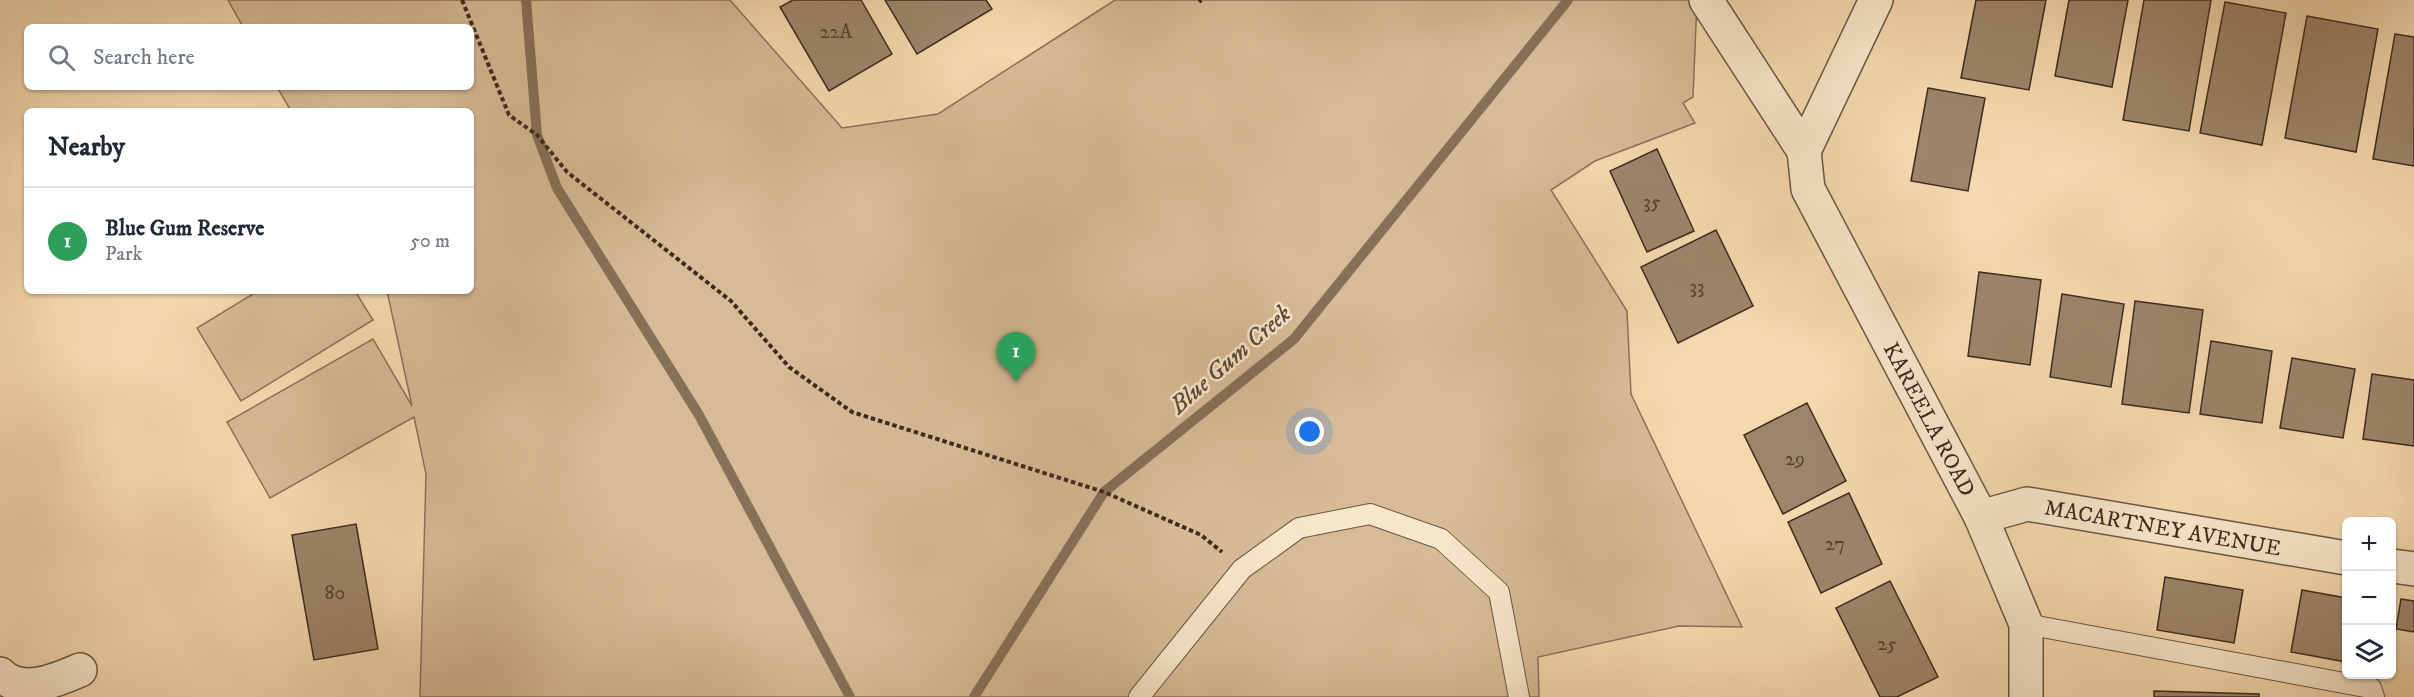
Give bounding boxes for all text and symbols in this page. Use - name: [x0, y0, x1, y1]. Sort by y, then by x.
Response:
- house number: 22A: [820, 20, 852, 45]
- search box: [24, 24, 474, 90]
- icon: search: [45, 41, 78, 74]
- text: Search here: [93, 44, 195, 71]
- text: Nearby: [48, 131, 125, 164]
- house number: 35: [1643, 190, 1661, 215]
- text: Blue Gum Reserve: [105, 215, 264, 242]
- text: 1: [64, 229, 71, 254]
- text: 50 m: [410, 229, 450, 254]
- text: Park: [105, 242, 142, 267]
- house number: 33: [1690, 275, 1704, 300]
- water label: Blue Gum Creek: [1163, 299, 1297, 421]
- pin: 1: [996, 332, 1036, 382]
- street label: KAREELA ROAD: [1877, 338, 1981, 501]
- your location: [1295, 417, 1324, 446]
- house number: 29: [1785, 447, 1805, 472]
- street label: MACARTNEY AVENUE: [2042, 494, 2283, 563]
- map controls: [2342, 517, 2396, 679]
- button: +: [2342, 517, 2396, 571]
- house number: 27: [1825, 532, 1845, 557]
- button: −: [2342, 571, 2396, 625]
- house number: 80: [325, 581, 345, 606]
- button: layers: [2342, 625, 2396, 679]
- house number: 25: [1877, 632, 1897, 657]

